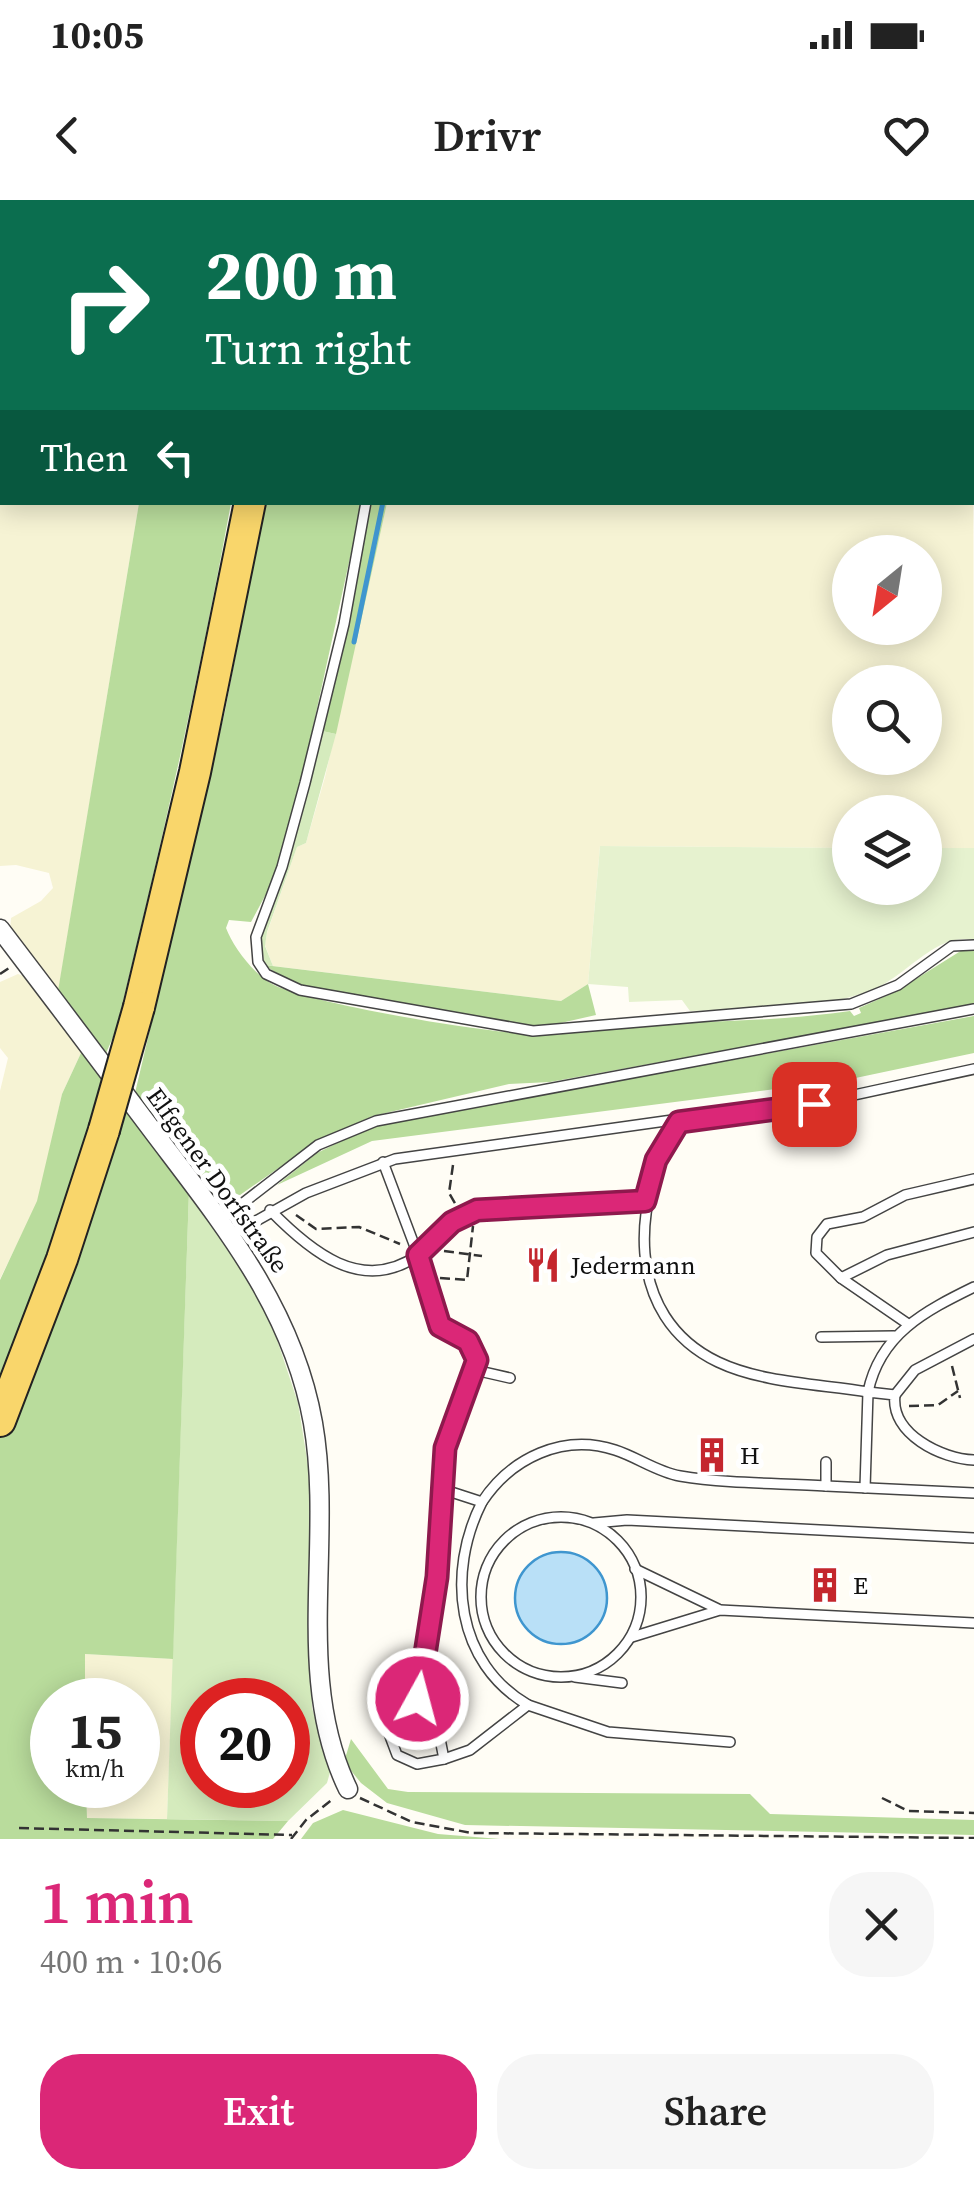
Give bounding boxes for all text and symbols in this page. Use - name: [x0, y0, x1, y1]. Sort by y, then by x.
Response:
- text: 10:05: [50, 9, 144, 61]
- text: Drivr: [433, 104, 541, 166]
- icon: back: [40, 108, 95, 163]
- icon: heart: [879, 108, 934, 163]
- text: 200 m: [205, 226, 397, 322]
- icon: right: [40, 240, 170, 370]
- text: Turn right: [205, 317, 411, 379]
- icon: left: [148, 430, 203, 485]
- text: Then: [40, 432, 128, 484]
- north arrow: [832, 535, 942, 645]
- map controls: [832, 535, 942, 905]
- button: search: [832, 665, 942, 775]
- button: layers: [832, 795, 942, 905]
- pin: [772, 1062, 857, 1147]
- icon: arrive: [787, 1077, 842, 1132]
- street label: Elfgener Dorfstraße: [139, 1080, 297, 1280]
- restaurant icon: Jedermann: [524, 1246, 562, 1284]
- place label: Jedermann: [570, 1248, 696, 1282]
- building icon: H: [693, 1436, 731, 1474]
- place label: H: [740, 1438, 760, 1472]
- building icon: E: [806, 1566, 844, 1604]
- place label: E: [853, 1568, 868, 1602]
- position arrow: [366, 1647, 470, 1751]
- speed limit sign: 20: [180, 1678, 310, 1808]
- text: 15: [68, 1696, 122, 1765]
- text: km/h: [65, 1751, 125, 1785]
- text: 1 min: [40, 1861, 194, 1943]
- button: close: [829, 1872, 934, 1977]
- text: 400 m · 10:06: [40, 1940, 222, 1984]
- button: Exit: [40, 2054, 477, 2169]
- button: Share: [497, 2054, 934, 2169]

